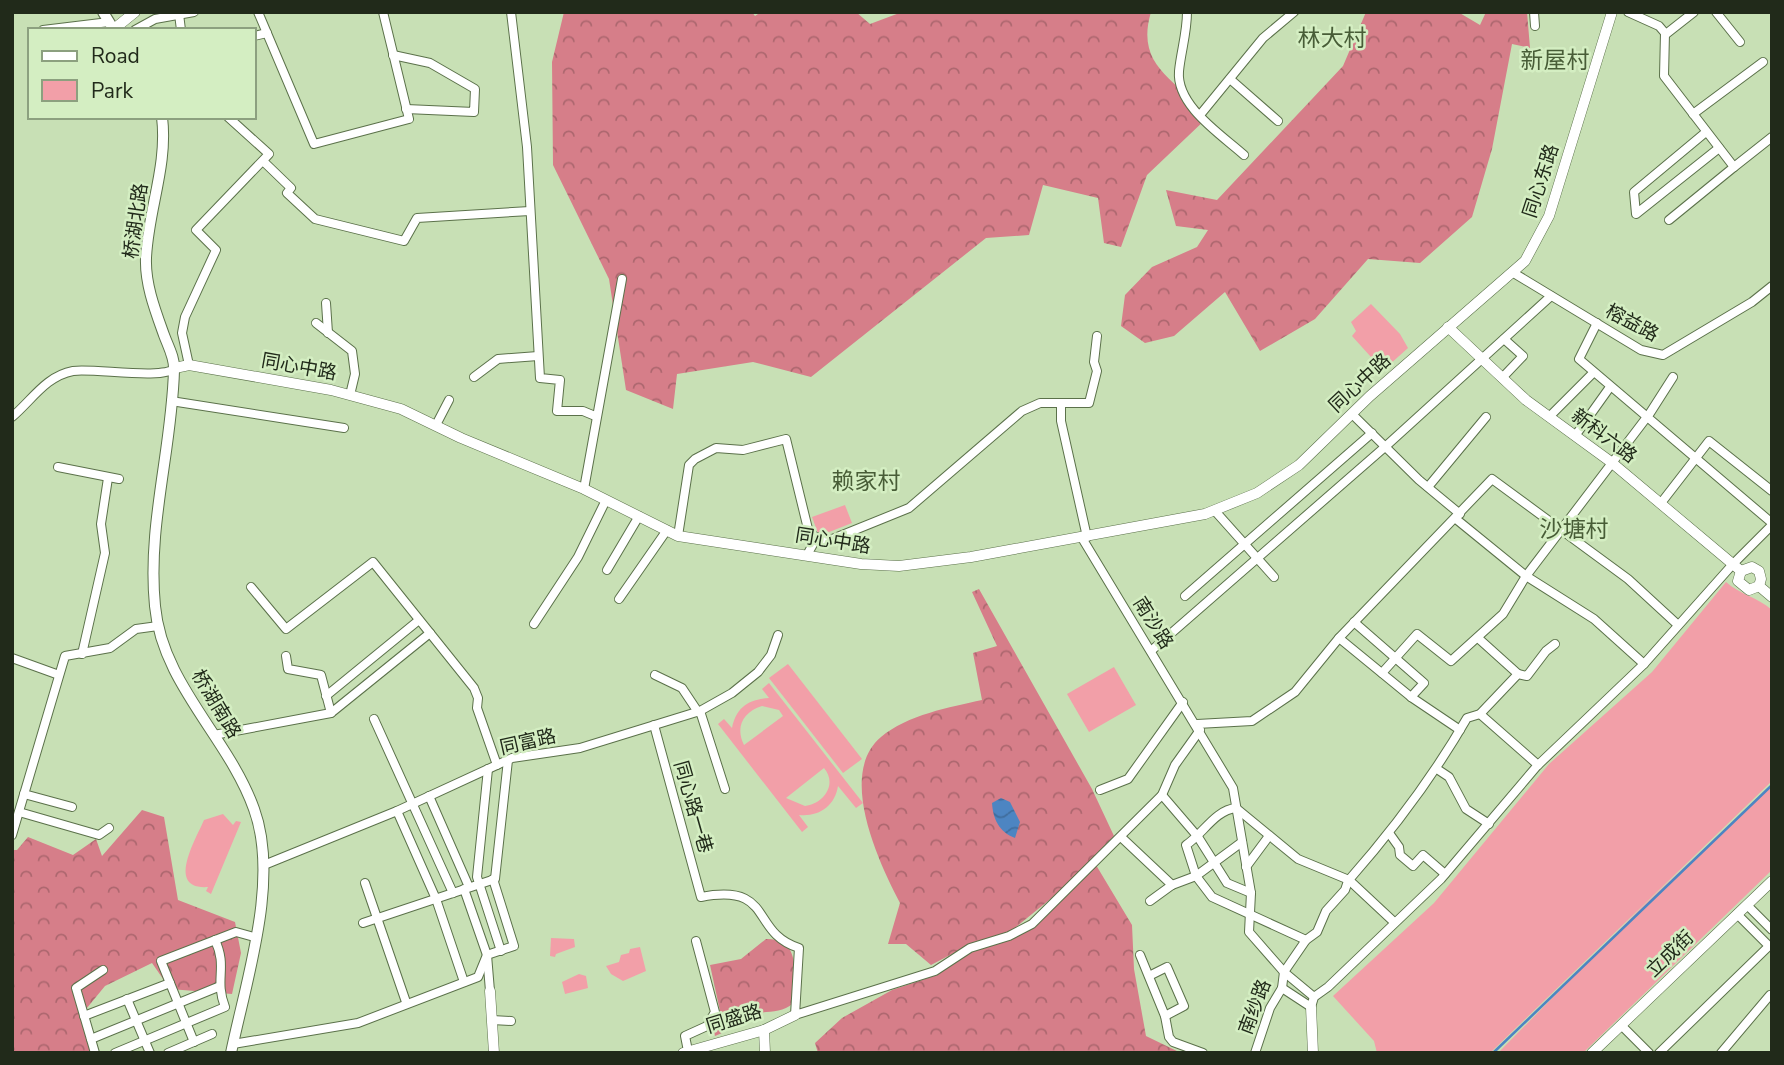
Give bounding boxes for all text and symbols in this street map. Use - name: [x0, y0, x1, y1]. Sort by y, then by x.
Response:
- district label: 林大村: [1298, 23, 1367, 54]
- legend: [28, 28, 256, 119]
- text: Road: [91, 42, 140, 70]
- district label: 新屋村: [1521, 45, 1590, 76]
- text: Park: [91, 77, 133, 105]
- street label: 同心东路: [1517, 141, 1565, 221]
- street label: 桥湖北路: [118, 182, 154, 260]
- street label: 榕益路: [1601, 298, 1663, 348]
- street label: 同心中路: [259, 348, 339, 386]
- street label: 同心中路: [1323, 348, 1397, 418]
- street label: 新科六路: [1566, 403, 1642, 469]
- district label: 赖家村: [832, 466, 901, 497]
- district label: 沙塘村: [1540, 514, 1609, 545]
- street label: 同心中路: [793, 522, 873, 560]
- street label: 南沙路: [1127, 592, 1179, 654]
- street label: 桥湖南路: [185, 665, 247, 743]
- street label: 同富路: [497, 723, 559, 761]
- street label: 同心路一巷: [667, 758, 719, 856]
- street label: 立成街: [1640, 925, 1700, 983]
- street label: 南纱路: [1233, 976, 1277, 1038]
- street label: 同盛路: [703, 998, 765, 1040]

